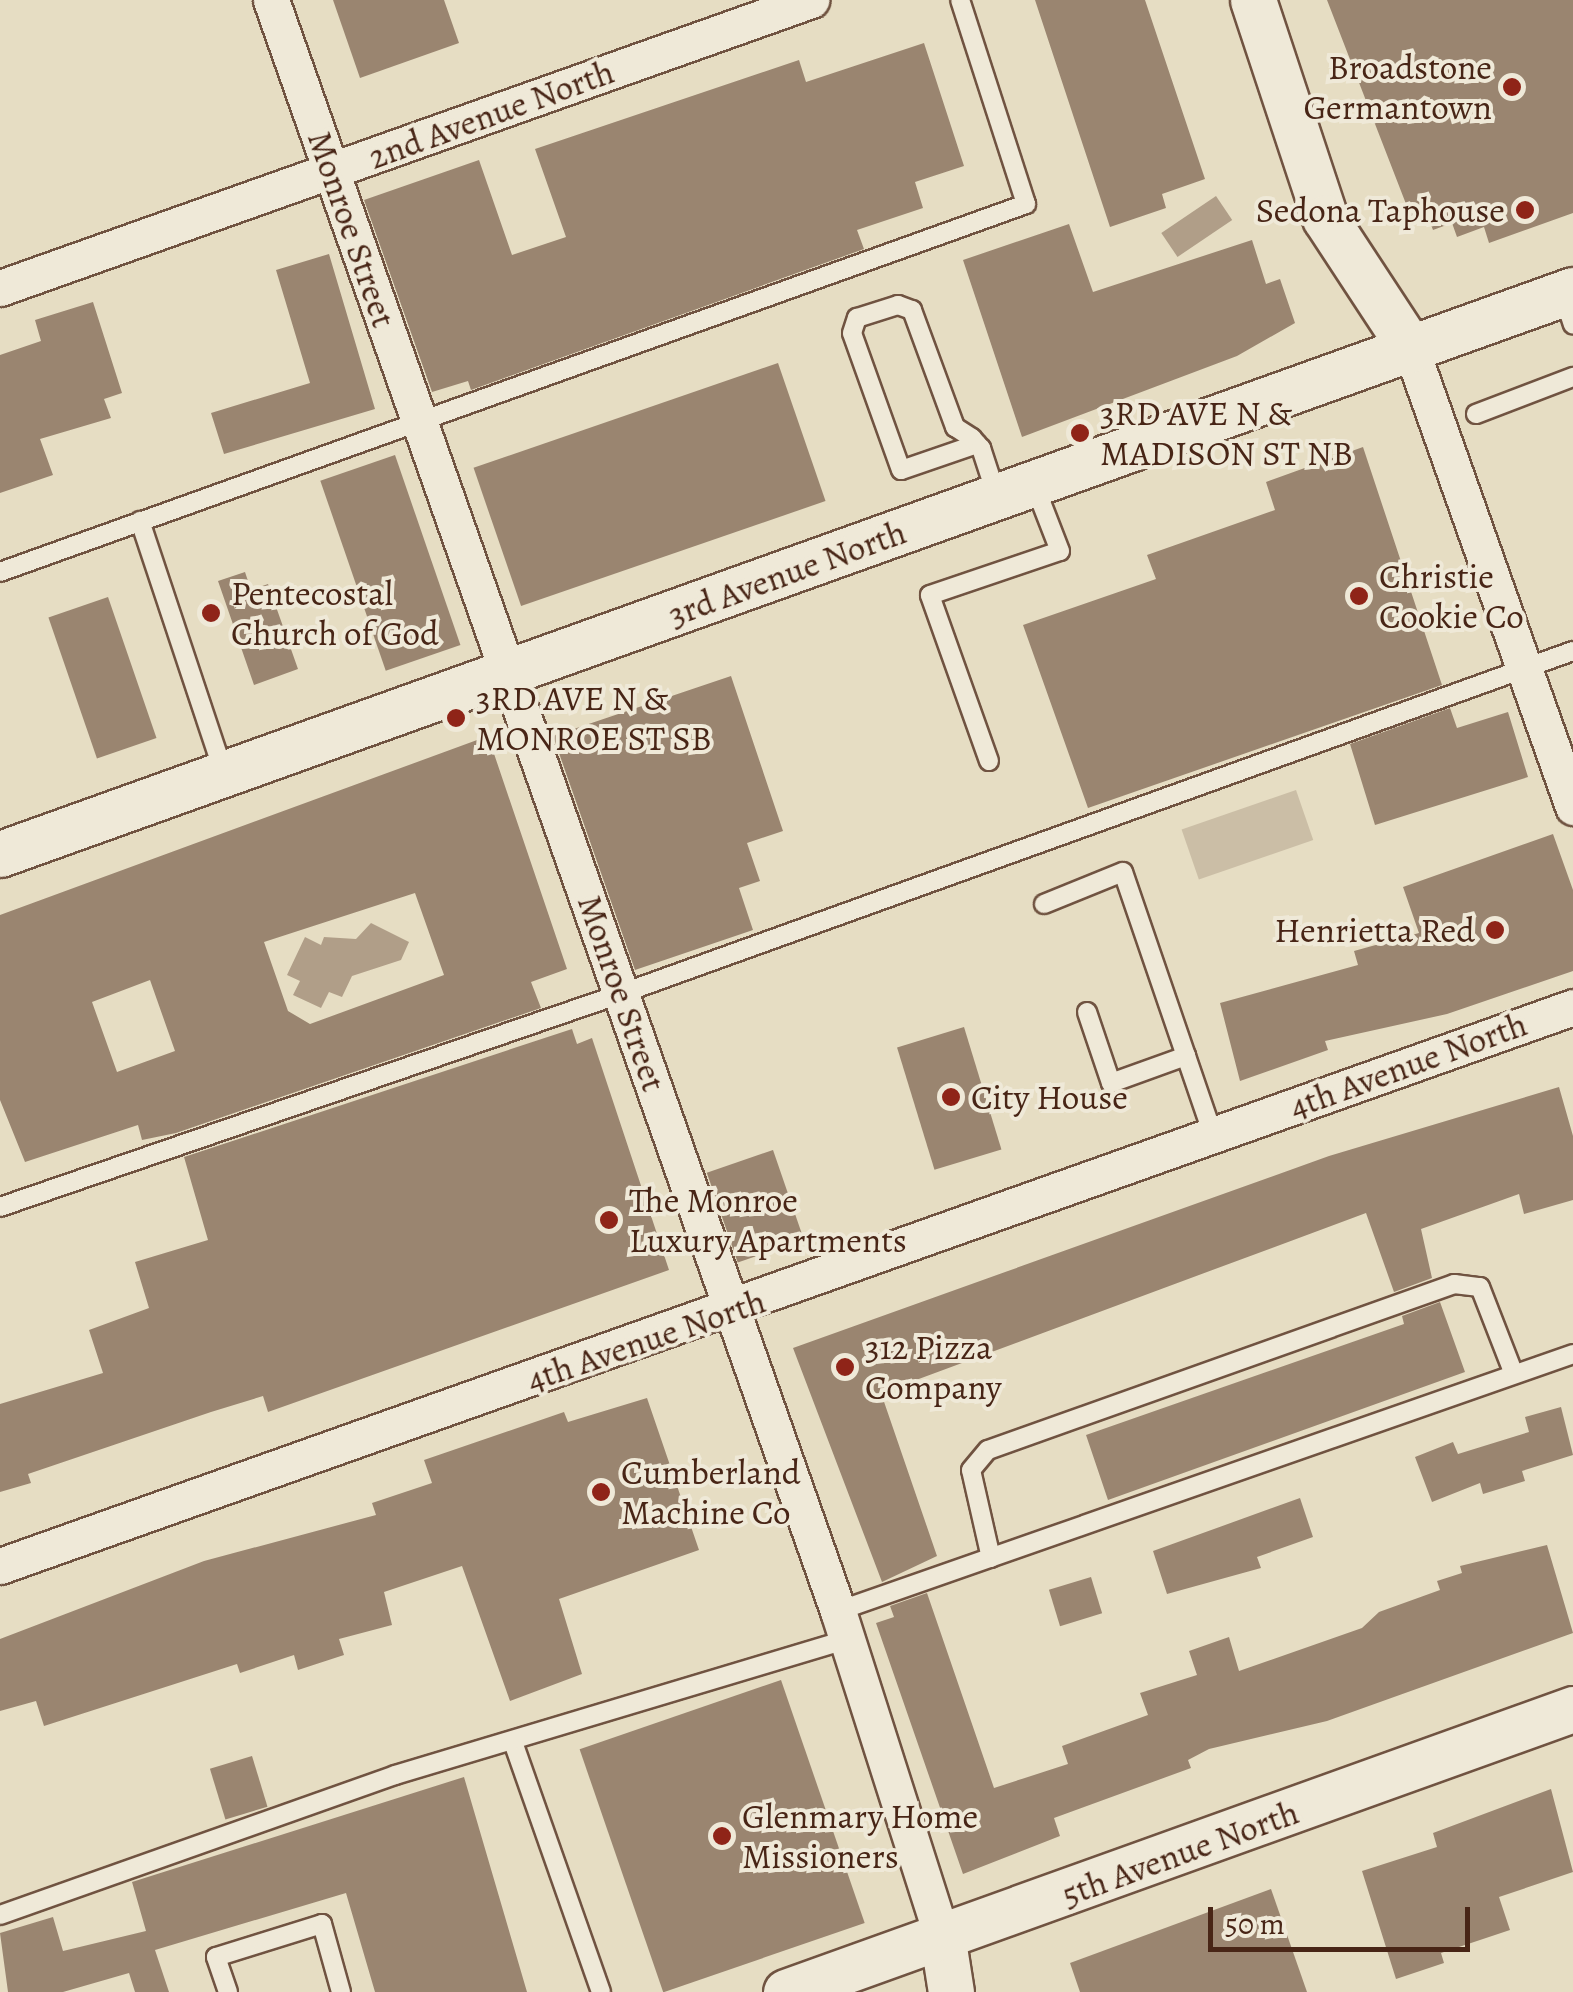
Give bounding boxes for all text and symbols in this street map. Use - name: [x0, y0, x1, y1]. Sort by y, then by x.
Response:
- place label: Broadstone Germantown: [1303, 46, 1492, 128]
- street label: 2nd Avenue North: [362, 50, 620, 178]
- marker: Broadstone Germantown: [1501, 76, 1523, 98]
- street label: Monroe Street: [299, 125, 405, 333]
- place label: Sedona Taphouse: [1256, 189, 1505, 231]
- marker: Sedona Taphouse: [1514, 199, 1536, 221]
- place label: 3RD AVE N & MADISON ST NB: [1100, 392, 1353, 474]
- marker: 3RD AVE N & MADISON ST NB: [1069, 422, 1091, 444]
- street label: 3rd Avenue North: [662, 511, 912, 635]
- place label: Christie Cookie Co: [1379, 555, 1524, 637]
- place label: Pentecostal Church of God: [231, 572, 439, 654]
- marker: Christie Cookie Co: [1348, 585, 1370, 607]
- marker: Pentecostal Church of God: [200, 602, 222, 624]
- place label: 3RD AVE N & MONROE ST SB: [476, 677, 712, 759]
- marker: 3RD AVE N & MONROE ST SB: [445, 707, 467, 729]
- street label: Monroe Street: [569, 889, 675, 1097]
- place label: Henrietta Red: [1274, 909, 1475, 951]
- marker: Henrietta Red: [1484, 919, 1506, 941]
- street label: 4th Avenue North: [1283, 1003, 1533, 1127]
- place label: City House: [971, 1076, 1128, 1118]
- marker: City House: [940, 1086, 962, 1108]
- place label: The Monroe Luxury Apartments: [629, 1179, 907, 1261]
- marker: The Monroe Luxury Apartments: [598, 1209, 620, 1231]
- street label: 4th Avenue North: [521, 1279, 771, 1401]
- place label: 312 Pizza Company: [865, 1326, 1002, 1408]
- marker: 312 Pizza Company: [834, 1356, 856, 1378]
- place label: Cumberland Machine Co: [621, 1451, 801, 1533]
- marker: Cumberland Machine Co: [590, 1481, 612, 1503]
- street label: 5th Avenue North: [1056, 1791, 1304, 1915]
- place label: Glenmary Home Missioners: [742, 1795, 978, 1877]
- marker: Glenmary Home Missioners: [711, 1825, 733, 1847]
- scale bar: [1213, 1887, 1476, 1949]
- text: 50 m: [1225, 1904, 1285, 1944]

